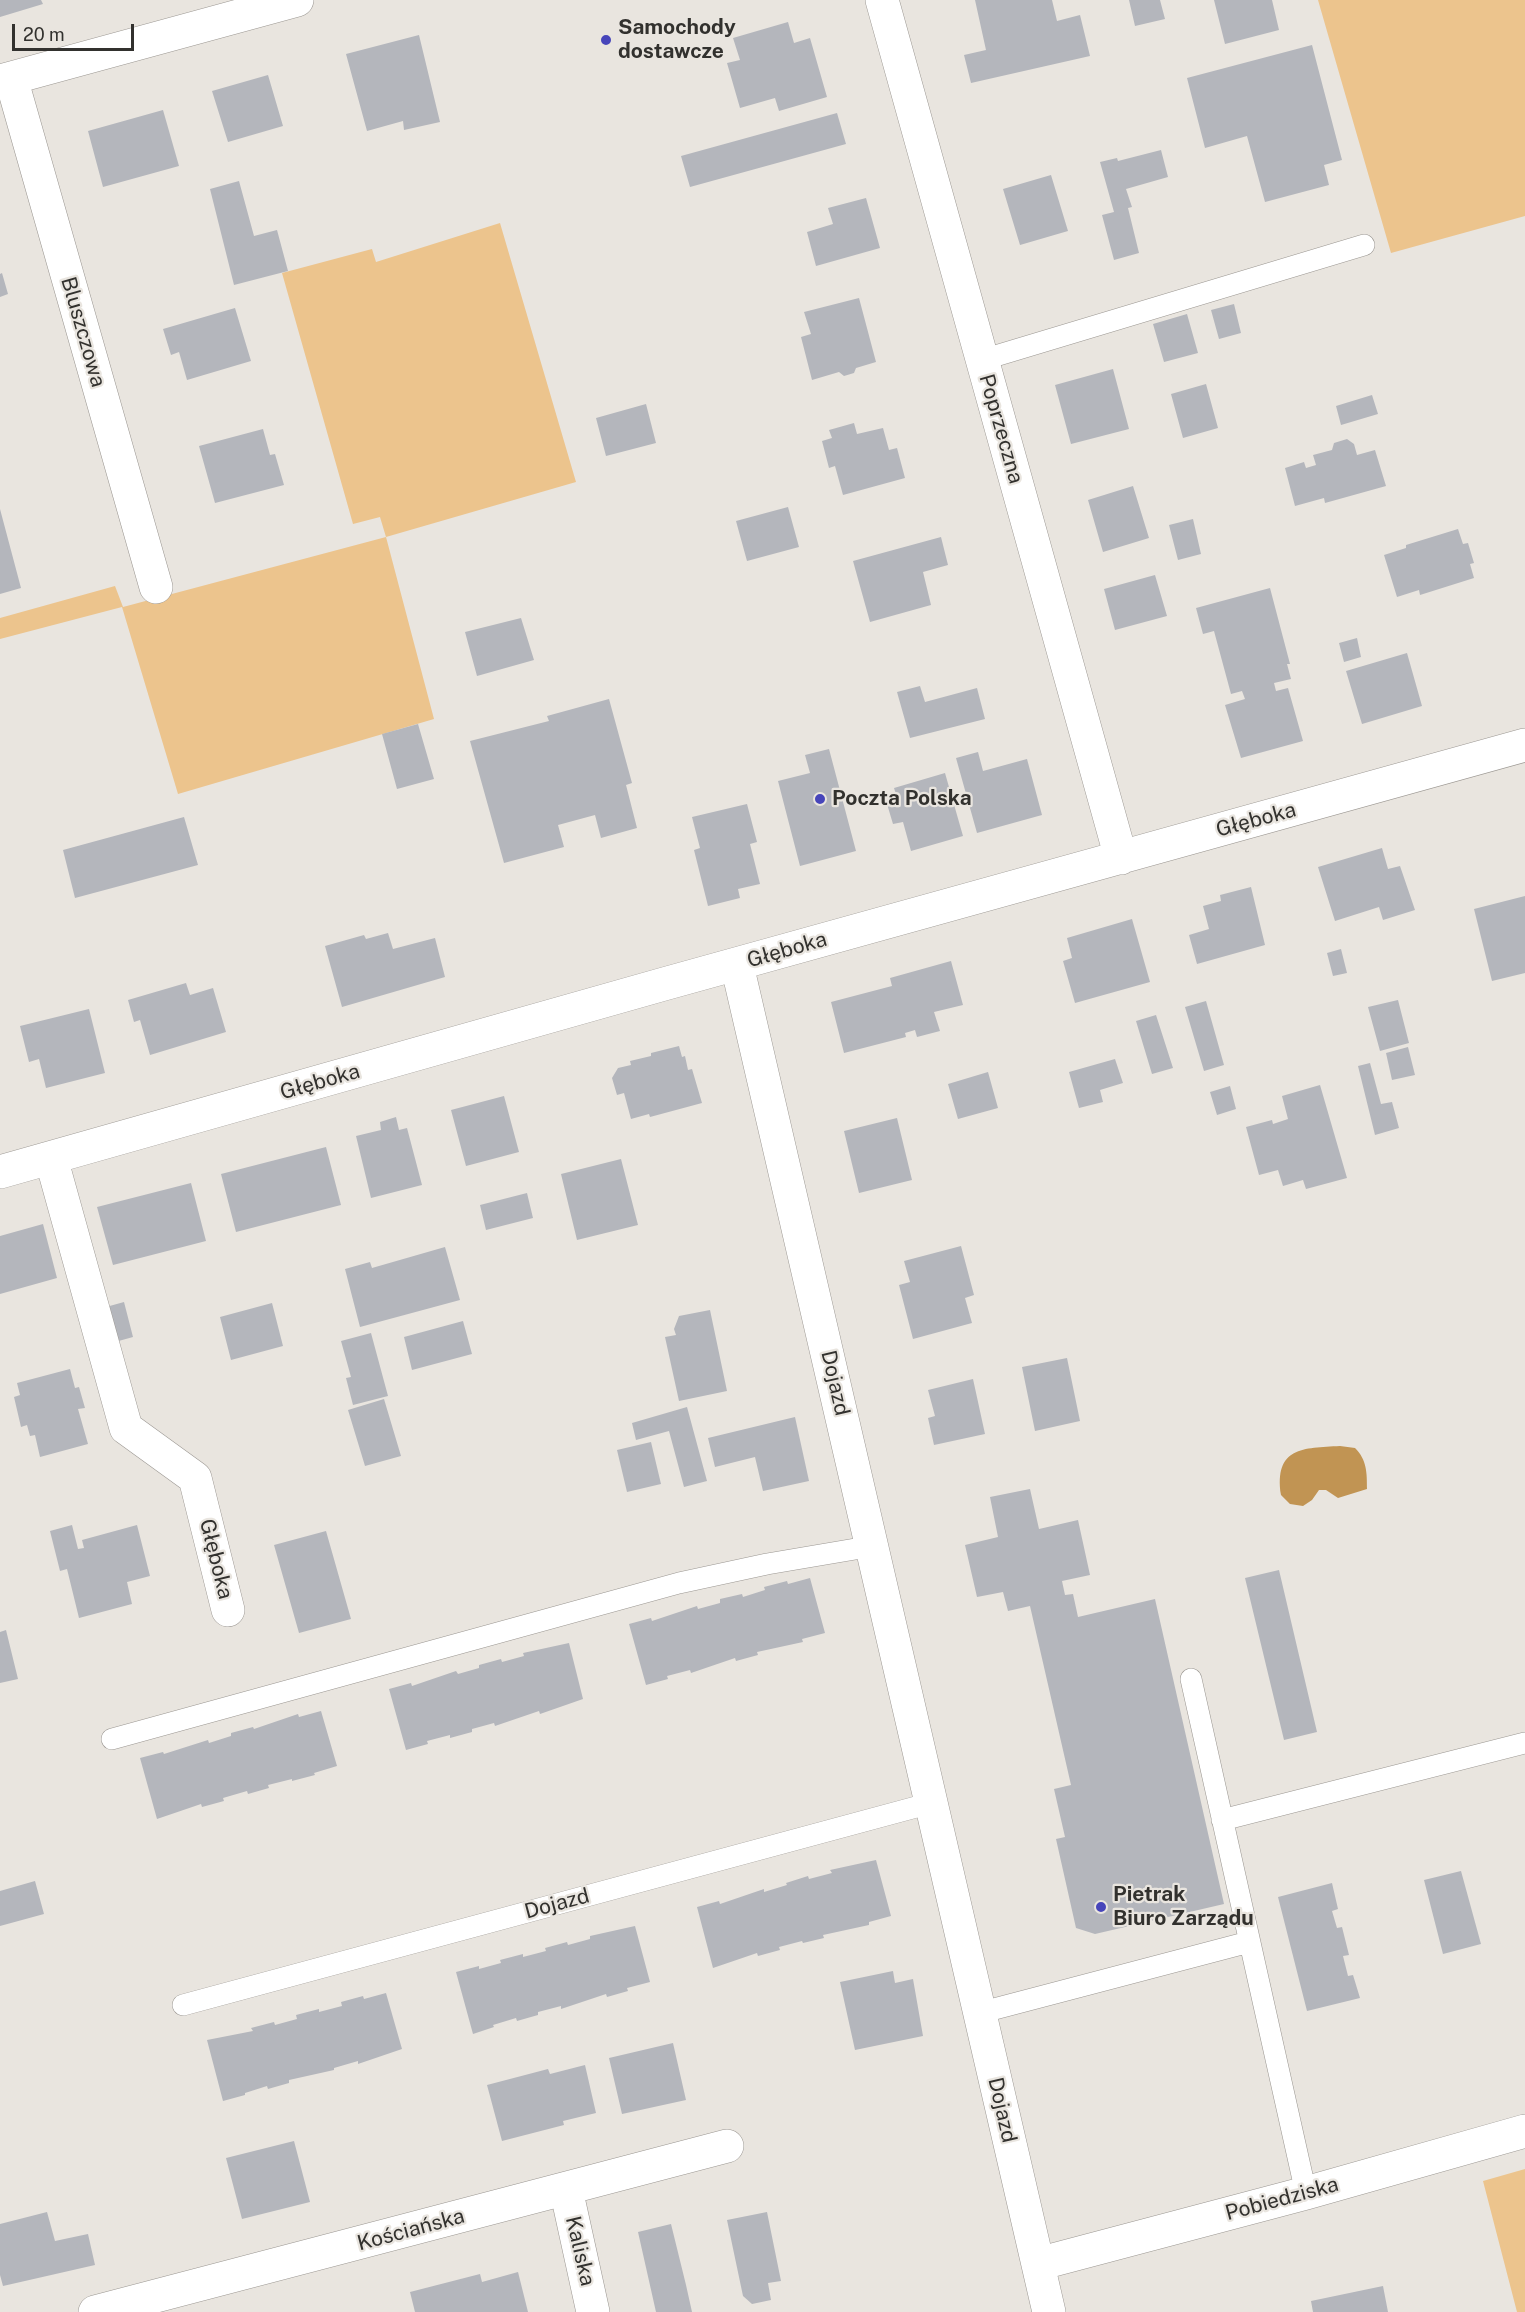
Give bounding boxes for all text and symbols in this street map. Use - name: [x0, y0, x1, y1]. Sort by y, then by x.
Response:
- scale bar: [15, 12, 136, 50]
- place label: Samochody dostawcze: [618, 15, 736, 65]
- text: 20 m: [23, 24, 65, 45]
- marker: Samochody dostawcze: [599, 33, 613, 47]
- street label: Bluszczowa: [55, 274, 111, 390]
- street label: Poprzeczna: [973, 371, 1029, 487]
- place label: Poczta Polska: [832, 786, 972, 812]
- marker: Poczta Polska: [813, 792, 827, 806]
- street label: Głęboka: [1213, 797, 1299, 843]
- street label: Głęboka: [744, 927, 830, 973]
- street label: Głęboka: [277, 1059, 363, 1105]
- street label: Dojazd: [815, 1348, 855, 1418]
- street label: Głęboka: [194, 1516, 238, 1602]
- place label: Pietrak Biuro Zarządu: [1113, 1882, 1254, 1932]
- street label: Dojazd: [522, 1883, 592, 1925]
- marker: Pietrak Biuro Zarządu: [1094, 1900, 1108, 1914]
- street label: Dojazd: [982, 2075, 1022, 2145]
- street label: Pobiedziska: [1223, 2172, 1341, 2226]
- street label: Kościańska: [355, 2204, 467, 2256]
- street label: Kaliska: [560, 2214, 600, 2288]

